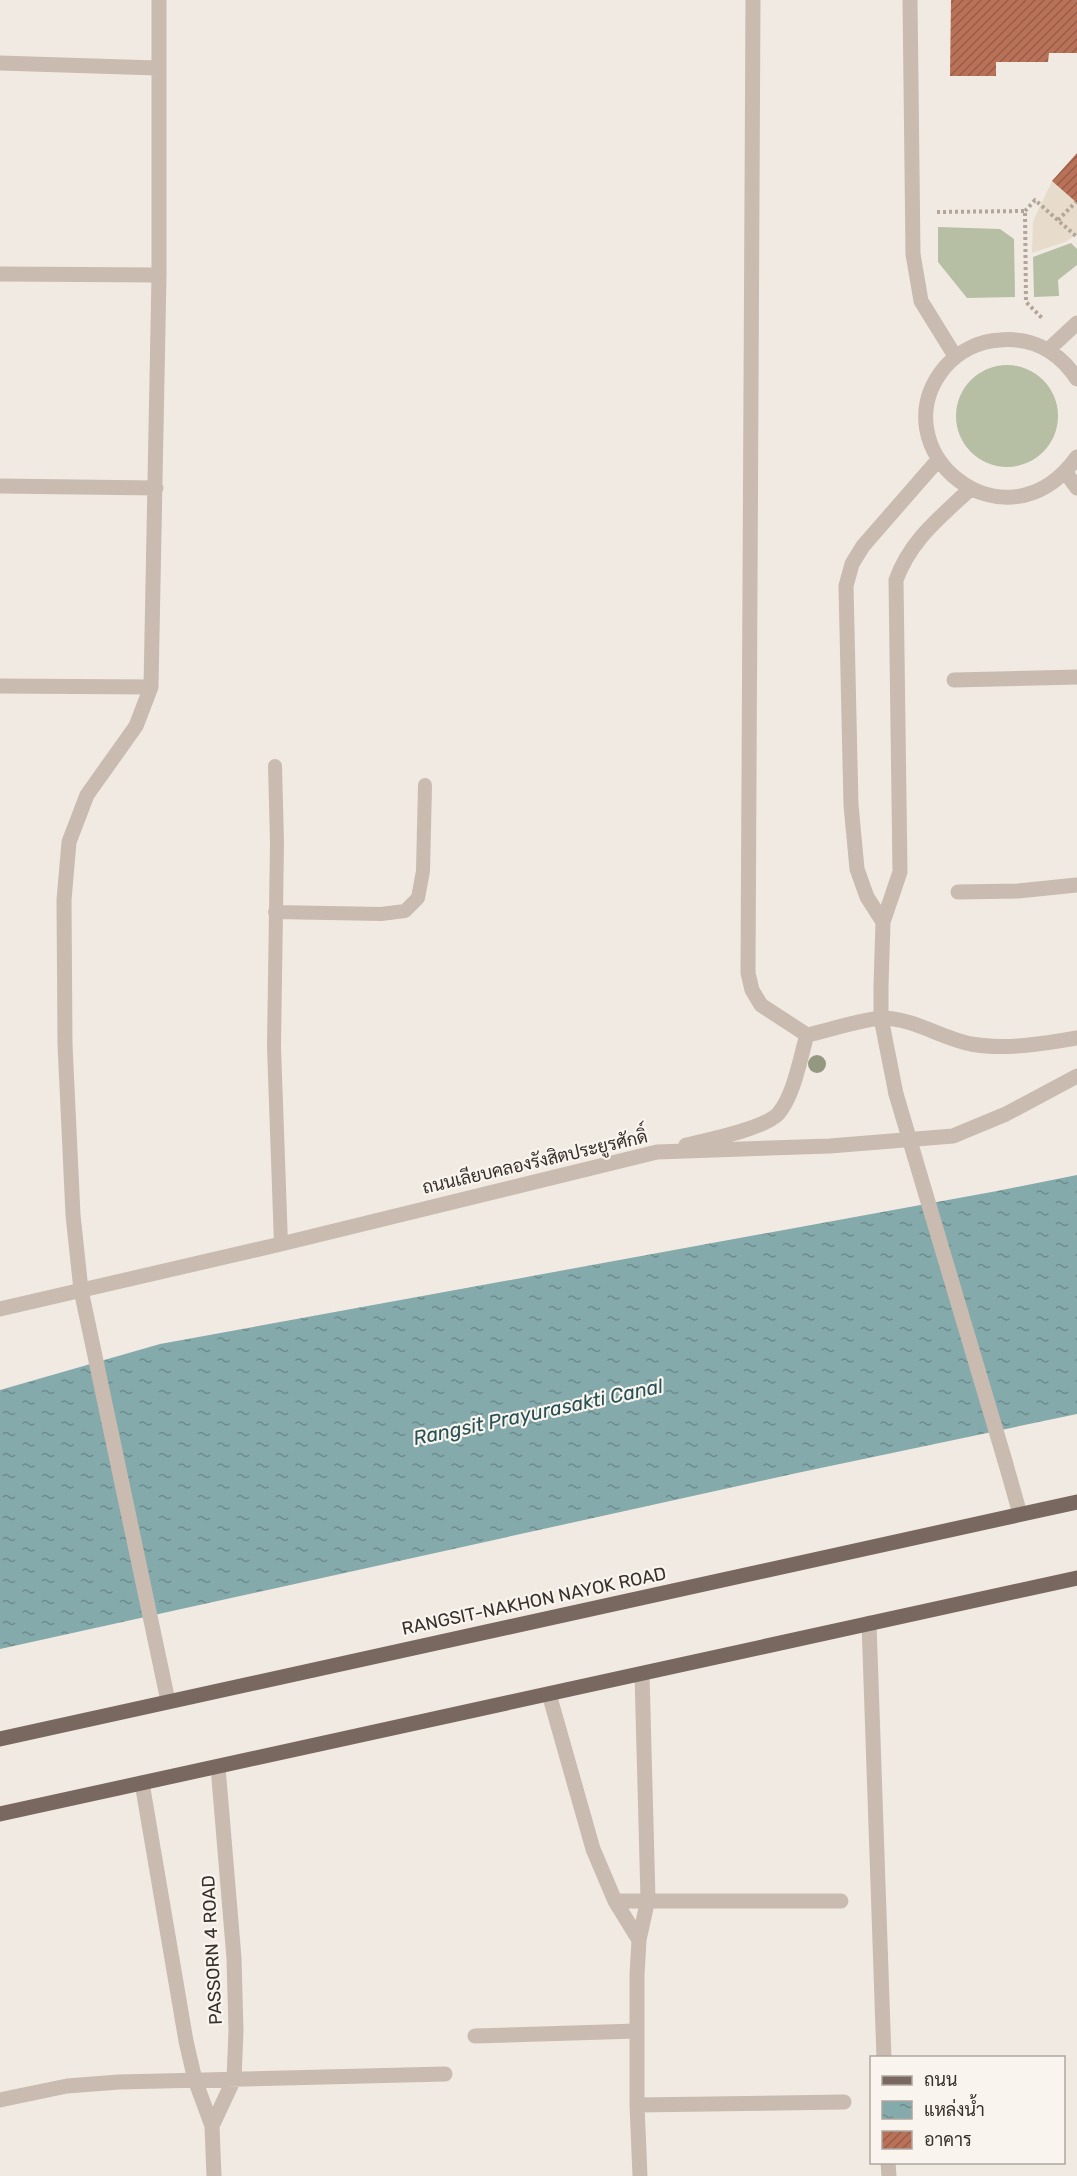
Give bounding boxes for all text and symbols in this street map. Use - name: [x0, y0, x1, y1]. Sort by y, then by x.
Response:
- street label: ถนนเลียบคลองรังสิตประยูรศักดิ์: [419, 1120, 650, 1201]
- water label: Rangsit Prayurasakti Canal: [411, 1374, 666, 1450]
- street label: RANGSIT-NAKHON NAYOK ROAD: [400, 1562, 668, 1640]
- street label: PASSORN 4 ROAD: [197, 1875, 227, 2025]
- legend: [870, 2056, 1065, 2164]
- text: ถนน: [924, 2069, 957, 2091]
- text: แหล่งน้ำ: [924, 2094, 985, 2121]
- text: อาคาร: [924, 2129, 972, 2151]

